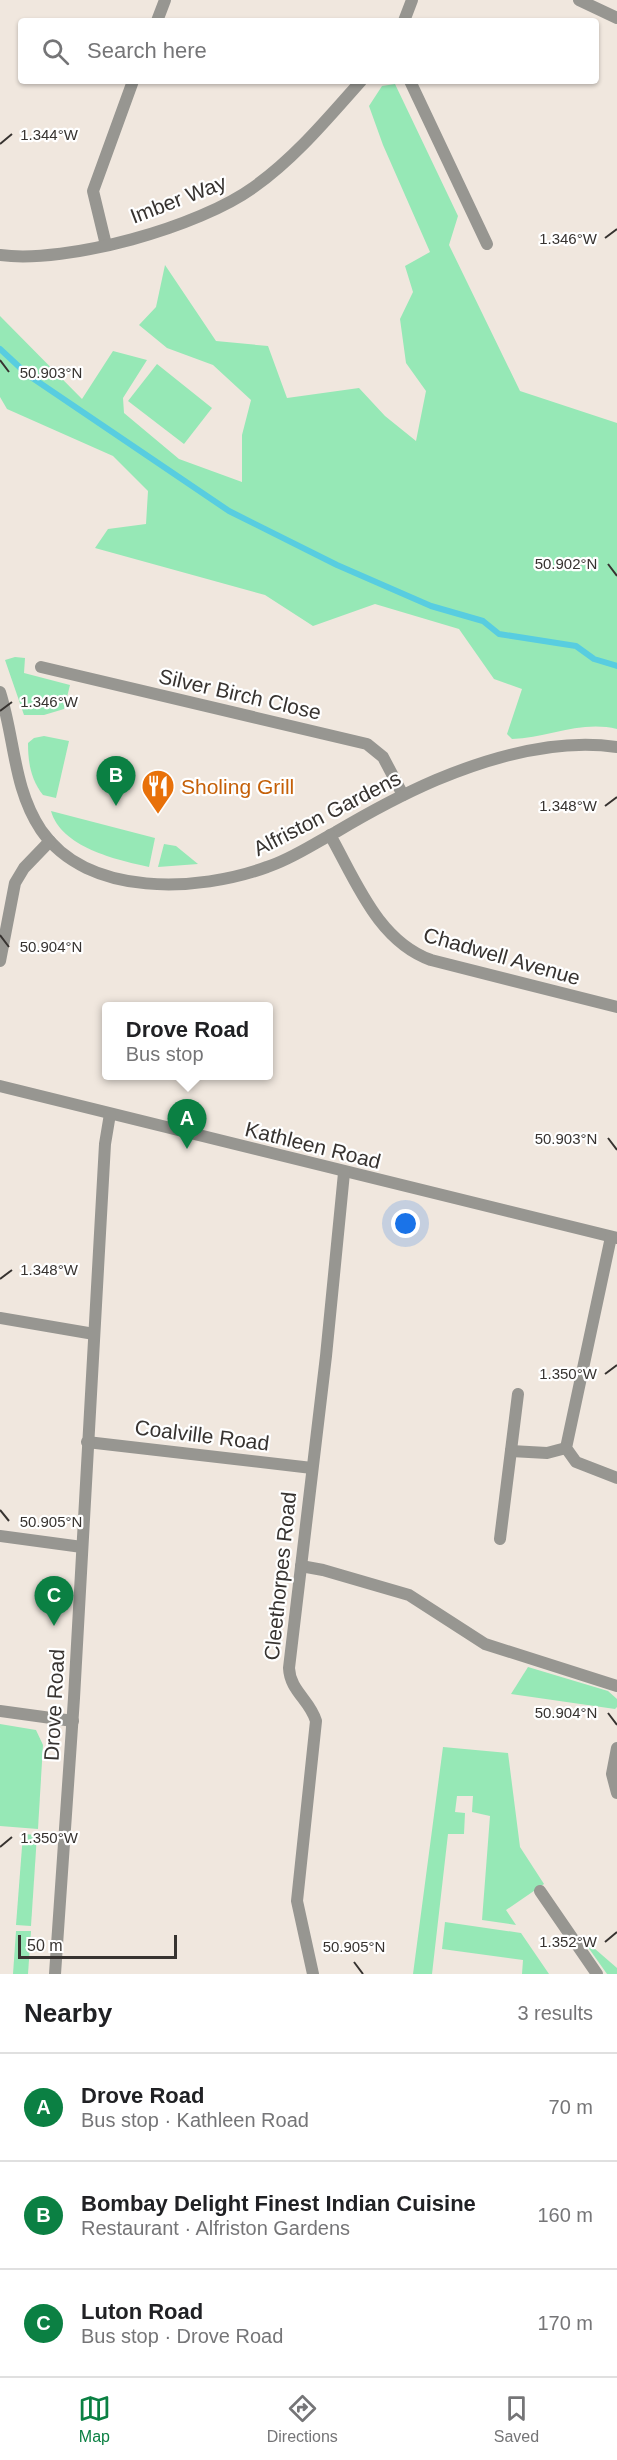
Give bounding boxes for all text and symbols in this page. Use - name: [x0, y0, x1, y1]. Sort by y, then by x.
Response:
- search box: [18, 18, 599, 84]
- icon: search: [39, 35, 72, 68]
- text: Search here: [87, 38, 207, 63]
- text: 1.344°W: [20, 126, 79, 143]
- street label: Imber Way: [127, 170, 230, 228]
- text: 1.346°W: [539, 230, 598, 247]
- text: 50.903°N: [20, 364, 82, 381]
- text: 50.902°N: [535, 555, 597, 572]
- street label: Silver Birch Close: [157, 664, 323, 724]
- text: 1.346°W: [20, 693, 79, 710]
- pin: B: [96, 756, 136, 806]
- street label: Alfriston Gardens: [249, 766, 405, 860]
- restaurant icon: Sholing Grill: [140, 768, 176, 815]
- place label: Sholing Grill: [181, 775, 294, 798]
- text: 1.348°W: [539, 797, 598, 814]
- street label: Chadwell Avenue: [421, 923, 583, 989]
- text: 50.904°N: [20, 938, 82, 955]
- popup: [102, 1002, 273, 1080]
- text: Drove Road: [126, 1017, 249, 1042]
- text: Bus stop: [126, 1043, 204, 1065]
- pin: A: [168, 1100, 207, 1149]
- street label: Kathleen Road: [243, 1117, 383, 1173]
- text: 50.903°N: [535, 1130, 597, 1147]
- your location: [391, 1209, 420, 1238]
- text: 1.348°W: [20, 1261, 79, 1278]
- text: 1.350°W: [539, 1365, 598, 1382]
- street label: Coalville Road: [133, 1415, 271, 1455]
- street label: Cleethorpes Road: [260, 1491, 300, 1661]
- text: 50.905°N: [20, 1513, 82, 1530]
- pin: C: [34, 1576, 74, 1626]
- street label: Drove Road: [40, 1648, 68, 1762]
- text: 50.904°N: [535, 1704, 597, 1721]
- text: 1.350°W: [20, 1829, 79, 1846]
- scale bar: [18, 1932, 177, 1960]
- text: 1.352°W: [539, 1933, 598, 1950]
- text: 50 m: [27, 1937, 63, 1954]
- text: 50.905°N: [323, 1938, 385, 1955]
- text: Nearby: [24, 1998, 112, 2028]
- text: 3 results: [517, 2002, 593, 2024]
- text: Drove Road: [81, 2083, 204, 2108]
- text: A: [36, 2096, 51, 2118]
- text: 70 m: [549, 2096, 593, 2118]
- text: Bus stop · Kathleen Road: [81, 2109, 309, 2131]
- text: Bombay Delight Finest Indian Cuisine: [81, 2191, 476, 2216]
- text: B: [36, 2204, 51, 2226]
- text: 160 m: [537, 2204, 593, 2226]
- text: Restaurant · Alfriston Gardens: [81, 2217, 350, 2239]
- text: Luton Road: [81, 2299, 203, 2324]
- text: C: [36, 2312, 51, 2334]
- text: 170 m: [537, 2312, 593, 2334]
- text: Bus stop · Drove Road: [81, 2325, 283, 2347]
- tab: Map: [78, 2392, 111, 2446]
- tab: Directions: [267, 2392, 338, 2446]
- tab: Saved: [494, 2392, 539, 2446]

